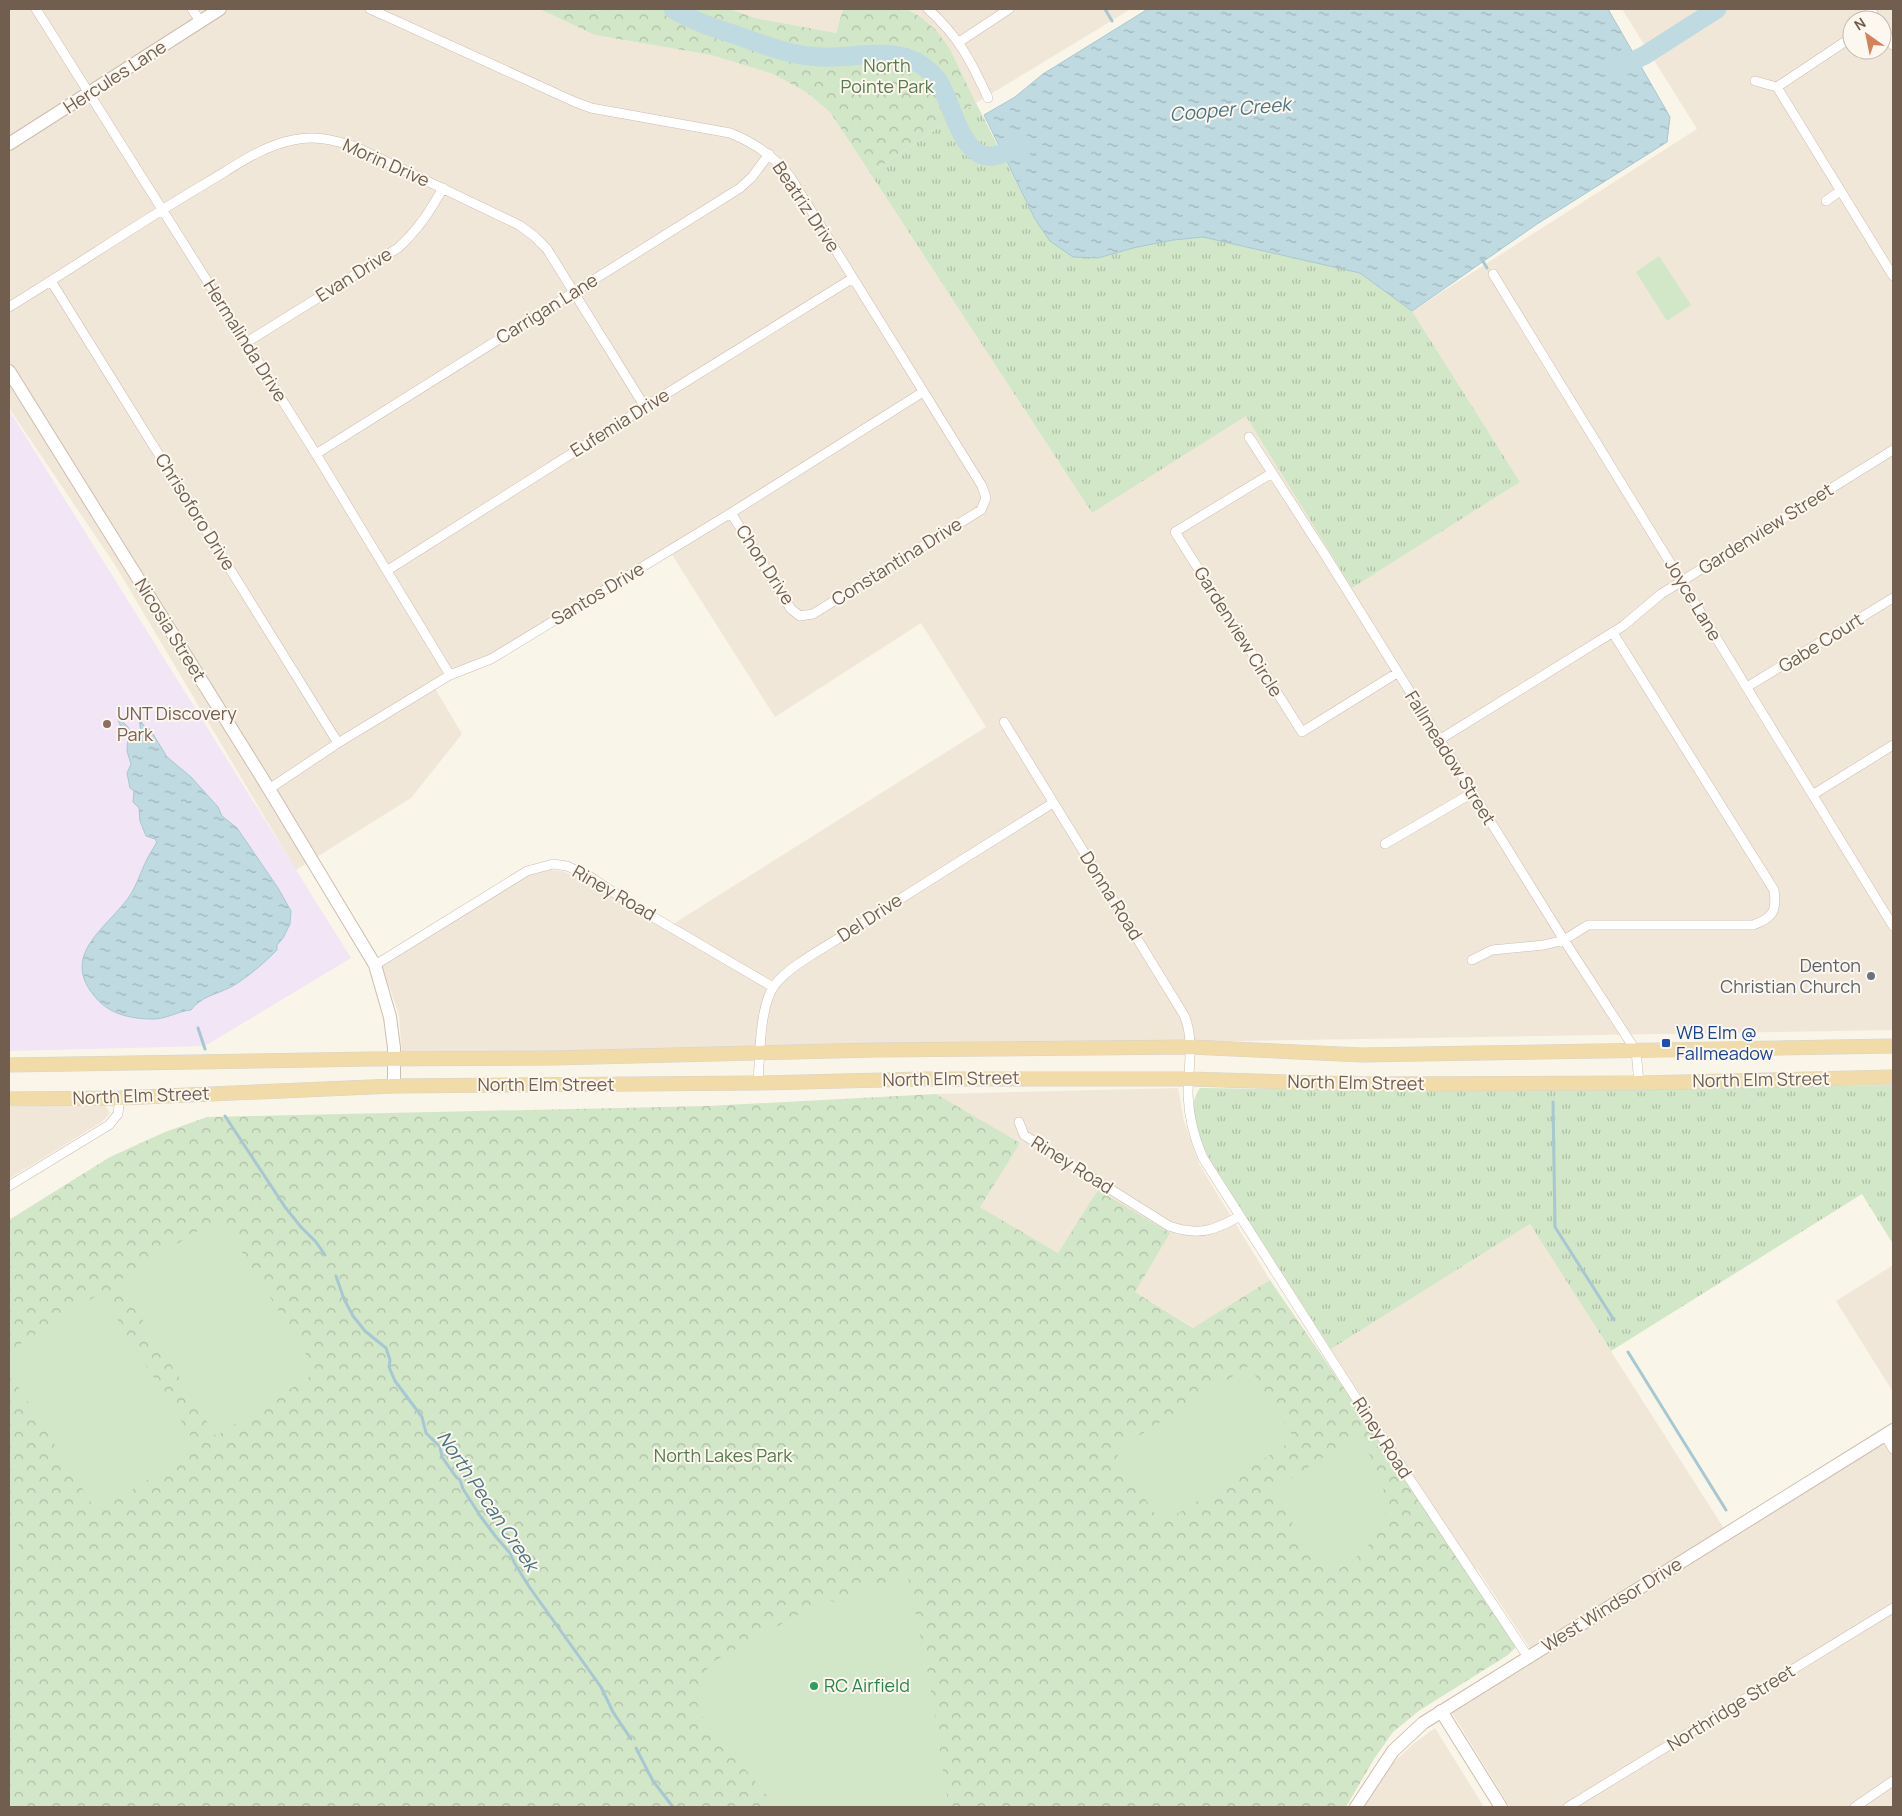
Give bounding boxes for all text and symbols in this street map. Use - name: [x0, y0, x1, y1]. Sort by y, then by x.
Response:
- north arrow: [1842, 10, 1892, 60]
- text: N: [1850, 13, 1869, 34]
- street label: Hercules Lane: [58, 34, 170, 118]
- park label: North Pointe Park: [840, 53, 935, 98]
- water label: Cooper Creek: [1169, 91, 1294, 127]
- street label: Morin Drive: [339, 132, 434, 192]
- street label: Beatriz Drive: [768, 156, 846, 256]
- street label: Evan Drive: [311, 241, 396, 307]
- street label: Carrigan Lane: [491, 267, 602, 349]
- street label: Hermalinda Drive: [199, 275, 293, 406]
- street label: Eufemia Drive: [565, 382, 673, 462]
- street label: Chrisoforo Drive: [150, 448, 241, 575]
- street label: Gardenview Street: [1694, 477, 1837, 579]
- street label: Constantina Drive: [827, 511, 966, 611]
- street label: Chon Drive: [731, 520, 801, 609]
- street label: Joyce Lane: [1660, 554, 1728, 645]
- street label: Santos Drive: [547, 556, 648, 630]
- street label: Gardenview Circle: [1189, 562, 1289, 701]
- street label: Nicosia Street: [130, 574, 212, 685]
- street label: Gabe Court: [1774, 607, 1867, 678]
- street label: Fallmeadow Street: [1400, 686, 1502, 829]
- place label: UNT Discovery Park: [117, 701, 237, 746]
- marker: UNT Discovery Park: [101, 718, 113, 730]
- street label: Donna Road: [1075, 847, 1149, 944]
- street label: Riney Road: [569, 859, 660, 926]
- street label: Del Drive: [833, 887, 906, 947]
- place label: Denton Christian Church: [1720, 953, 1861, 998]
- marker: Denton Christian Church: [1865, 970, 1877, 982]
- place label: WB Elm @ Fallmeadow: [1676, 1020, 1774, 1065]
- marker: WB Elm @ Fallmeadow: [1660, 1037, 1672, 1049]
- street label: North Elm Street: [882, 1065, 1020, 1091]
- street label: North Elm Street: [1692, 1066, 1830, 1092]
- street label: North Elm Street: [1287, 1069, 1425, 1095]
- street label: North Elm Street: [477, 1072, 615, 1096]
- street label: North Elm Street: [72, 1081, 210, 1109]
- street label: Riney Road: [1027, 1130, 1118, 1199]
- street label: Riney Road: [1348, 1392, 1418, 1483]
- water label: North Pecan Creek: [431, 1426, 546, 1579]
- park label: North Lakes Park: [654, 1443, 793, 1467]
- street label: West Windsor Drive: [1537, 1551, 1686, 1657]
- street label: Northridge Street: [1662, 1658, 1799, 1756]
- place label: RC Airfield: [824, 1673, 910, 1697]
- marker: RC Airfield: [808, 1680, 820, 1692]

